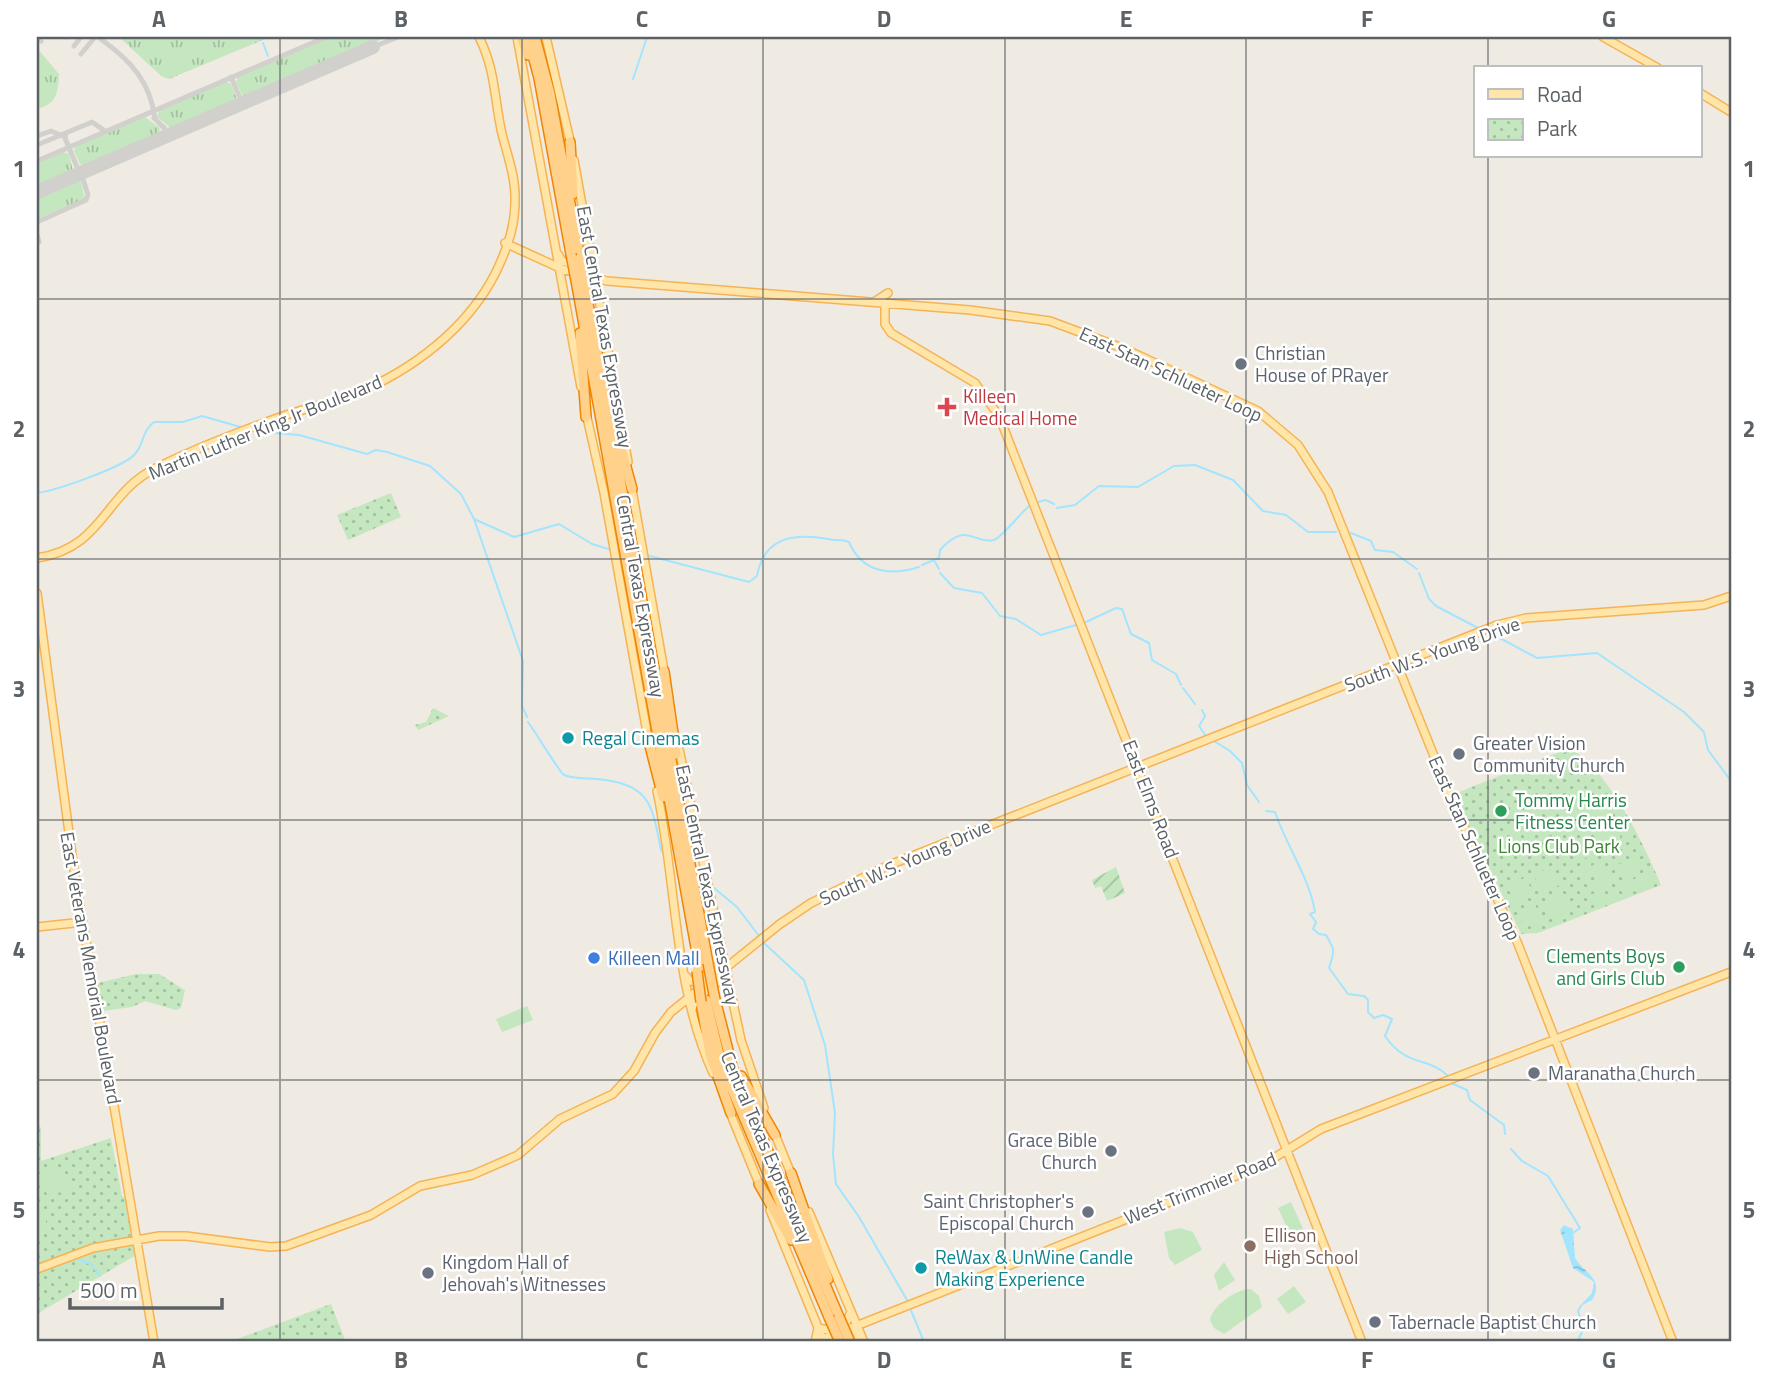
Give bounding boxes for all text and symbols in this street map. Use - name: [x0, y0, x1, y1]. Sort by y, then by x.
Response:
- text: A: [152, 1, 166, 36]
- text: B: [394, 1, 408, 36]
- text: C: [636, 1, 648, 36]
- text: D: [877, 1, 891, 36]
- text: E: [1120, 1, 1132, 36]
- text: F: [1361, 1, 1373, 36]
- text: G: [1602, 1, 1616, 36]
- legend: [1474, 66, 1702, 158]
- text: Road: [1537, 78, 1582, 110]
- text: Park: [1537, 112, 1577, 144]
- text: 1: [13, 151, 25, 186]
- text: 1: [1743, 151, 1755, 186]
- street label: East Central Texas Expressway: [570, 204, 641, 450]
- street label: East Stan Schlueter Loop: [1075, 318, 1268, 429]
- place label: Christian House of PRayer: [1255, 338, 1389, 389]
- marker: Christian House of PRayer: [1233, 356, 1249, 372]
- street label: Martin Luther King Jr Boulevard: [144, 366, 386, 487]
- place label: Killeen Medical Home: [963, 381, 1077, 432]
- marker: Killeen Medical Home: [937, 397, 957, 417]
- text: 2: [13, 411, 25, 446]
- text: 2: [1743, 411, 1755, 446]
- street label: Central Texas Expressway: [609, 492, 674, 700]
- street label: South W.S. Young Drive: [1340, 608, 1524, 699]
- text: 3: [13, 671, 25, 706]
- text: 3: [1743, 671, 1755, 706]
- place label: Regal Cinemas: [582, 723, 700, 752]
- place label: Greater Vision Community Church: [1473, 728, 1625, 779]
- marker: Regal Cinemas: [560, 730, 576, 746]
- street label: East Elms Road: [1116, 735, 1187, 862]
- marker: Greater Vision Community Church: [1451, 746, 1467, 762]
- street label: East Stan Schlueter Loop: [1422, 751, 1529, 945]
- street label: East Central Texas Expressway: [669, 762, 748, 1008]
- place label: Tommy Harris Fitness Center: [1515, 785, 1631, 836]
- marker: Tommy Harris Fitness Center: [1493, 803, 1509, 819]
- street label: South W.S. Young Drive: [814, 811, 995, 912]
- street label: East Veterans Memorial Boulevard: [53, 829, 130, 1106]
- park label: Lions Club Park: [1498, 831, 1620, 860]
- text: 4: [13, 932, 25, 967]
- text: 4: [1743, 932, 1755, 967]
- place label: Clements Boys and Girls Club: [1546, 941, 1665, 992]
- place label: Killeen Mall: [608, 943, 700, 972]
- marker: Killeen Mall: [586, 950, 602, 966]
- marker: Clements Boys and Girls Club: [1671, 959, 1687, 975]
- street label: Central Texas Expressway: [714, 1046, 821, 1247]
- place label: Maranatha Church: [1548, 1058, 1695, 1087]
- marker: Maranatha Church: [1526, 1065, 1542, 1081]
- place label: Grace Bible Church: [1007, 1125, 1097, 1176]
- marker: Grace Bible Church: [1103, 1143, 1119, 1159]
- street label: West Trimmier Road: [1119, 1144, 1280, 1231]
- place label: Saint Christopher's Episcopal Church: [923, 1186, 1074, 1237]
- text: 5: [13, 1192, 25, 1227]
- text: 5: [1743, 1192, 1755, 1227]
- marker: Saint Christopher's Episcopal Church: [1080, 1204, 1096, 1220]
- place label: Ellison High School: [1264, 1220, 1358, 1271]
- marker: Ellison High School: [1242, 1238, 1258, 1254]
- place label: ReWax & UnWine Candle Making Experience: [935, 1242, 1133, 1293]
- place label: Kingdom Hall of Jehovah's Witnesses: [442, 1247, 606, 1298]
- marker: ReWax & UnWine Candle Making Experience: [913, 1260, 929, 1276]
- marker: Kingdom Hall of Jehovah's Witnesses: [420, 1265, 436, 1281]
- scale bar: [70, 1267, 222, 1311]
- text: 500 m: [80, 1274, 137, 1306]
- place label: Tabernacle Baptist Church: [1389, 1307, 1596, 1336]
- marker: Tabernacle Baptist Church: [1367, 1314, 1383, 1330]
- text: A: [152, 1342, 166, 1377]
- text: B: [394, 1342, 408, 1377]
- text: C: [636, 1342, 648, 1377]
- text: D: [877, 1342, 891, 1377]
- text: E: [1120, 1342, 1132, 1377]
- text: F: [1361, 1342, 1373, 1377]
- text: G: [1602, 1342, 1616, 1377]

